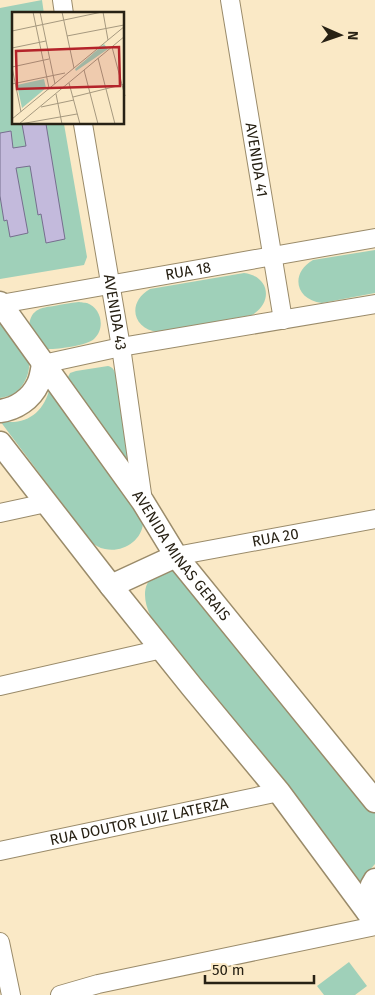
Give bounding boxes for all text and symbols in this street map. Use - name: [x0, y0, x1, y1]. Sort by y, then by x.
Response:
- north arrow: [315, 10, 365, 60]
- inset map: [12, 12, 125, 125]
- text: N: [344, 30, 361, 40]
- street label: AVENIDA 41: [241, 121, 271, 198]
- street label: RUA 18: [164, 258, 212, 284]
- street label: AVENIDA 43: [100, 273, 130, 352]
- street label: AVENIDA MINAS GERAIS: [129, 487, 234, 624]
- street label: RUA 20: [250, 524, 300, 551]
- street label: RUA DOUTOR LUIZ LATERZA: [48, 794, 230, 849]
- scale bar: [205, 952, 314, 984]
- text: 50 m: [212, 961, 245, 979]

